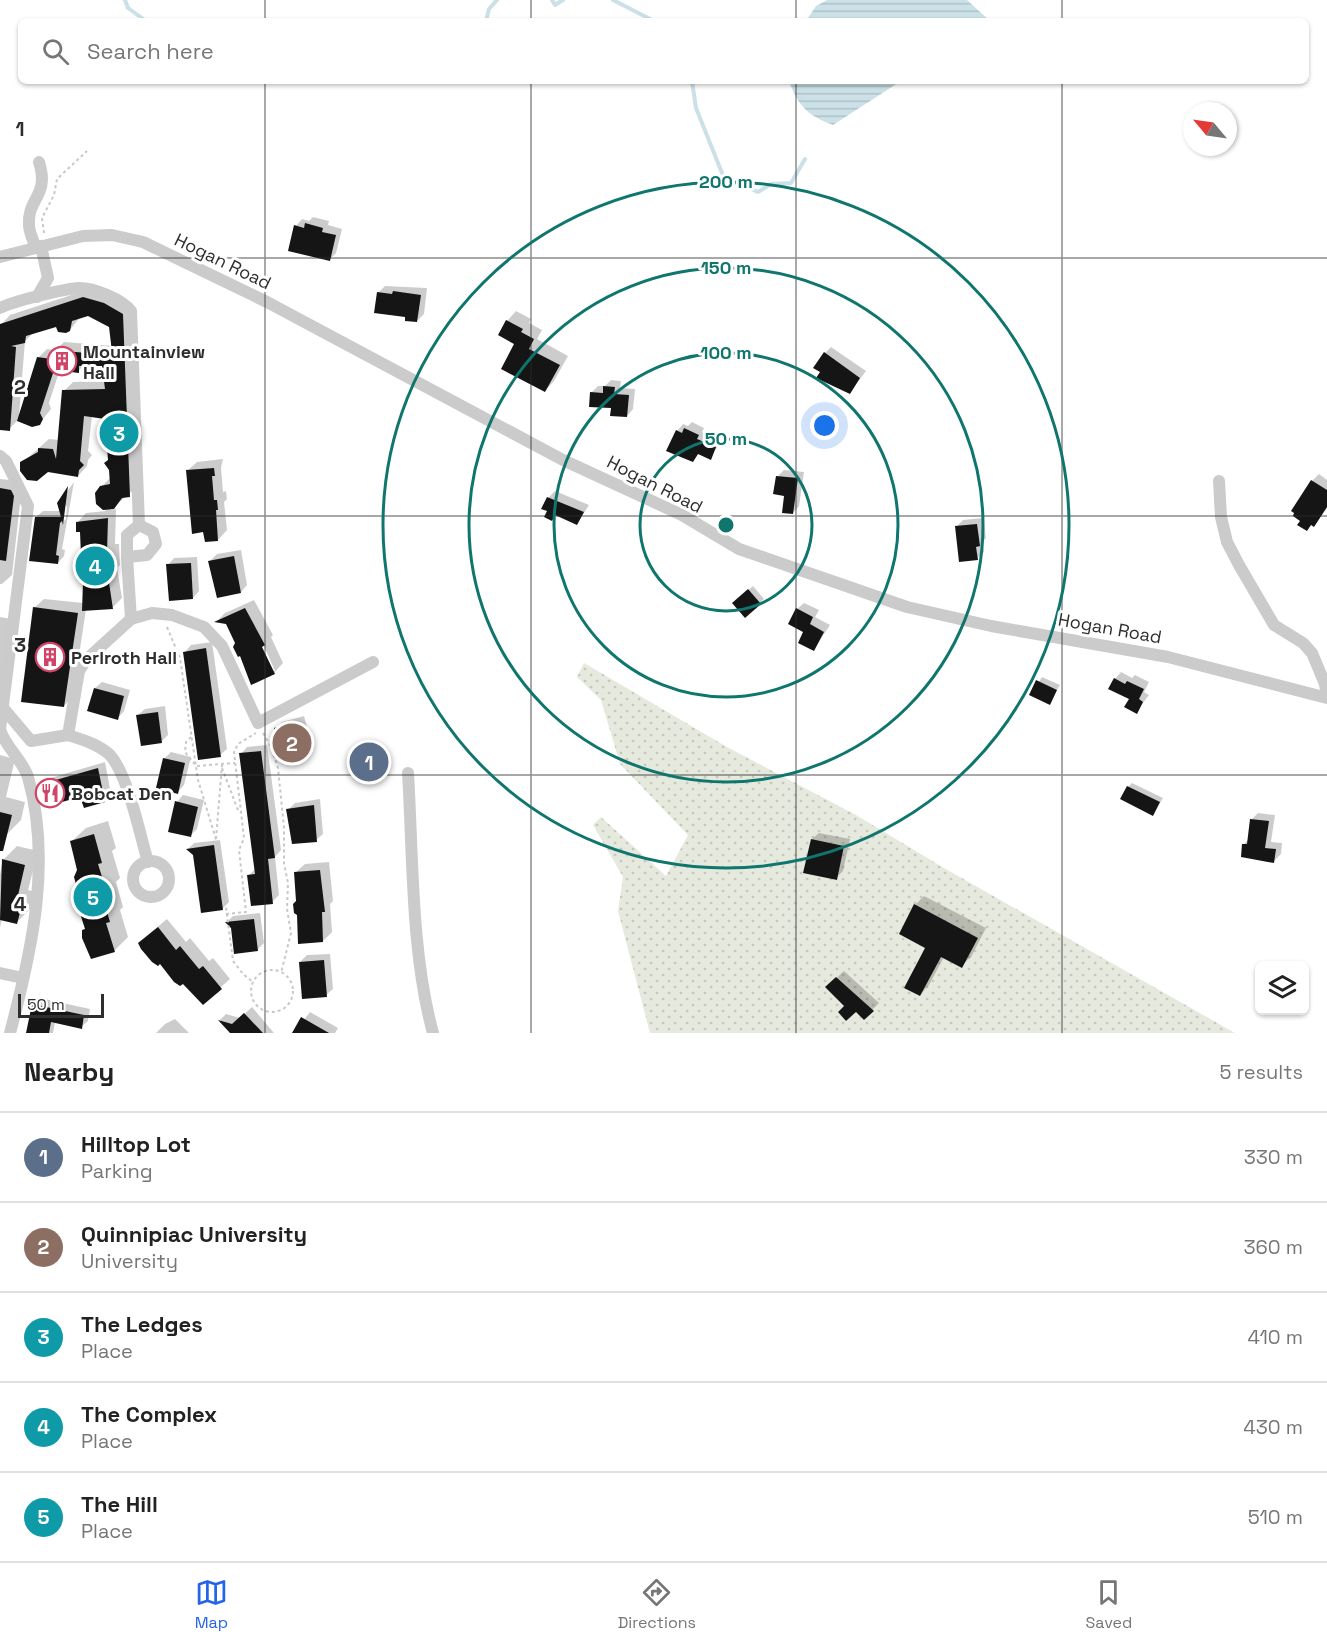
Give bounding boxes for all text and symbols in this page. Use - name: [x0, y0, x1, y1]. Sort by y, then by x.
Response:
- search box: [18, 18, 1309, 84]
- icon: search: [39, 35, 72, 68]
- text: Search here: [87, 37, 214, 65]
- north arrow: [1183, 102, 1237, 156]
- text: 1: [15, 116, 25, 142]
- text: 200 m: [699, 170, 753, 193]
- street label: Hogan Road: [171, 228, 275, 294]
- text: 150 m: [701, 256, 751, 279]
- place label: Mountainview Hall: [83, 340, 205, 384]
- text: 100 m: [700, 341, 752, 364]
- building icon: Mountainview Hall: [46, 345, 78, 377]
- text: 2: [14, 374, 26, 400]
- pin: 3: [100, 410, 138, 456]
- your location: [810, 411, 839, 440]
- text: 50 m: [705, 427, 747, 450]
- street label: Hogan Road: [603, 450, 707, 518]
- centre of rings: [716, 515, 736, 535]
- pin: 4: [76, 544, 115, 588]
- street label: Hogan Road: [1056, 608, 1164, 648]
- text: 3: [14, 632, 26, 658]
- building icon: Perlroth Hall: [34, 641, 66, 673]
- place label: Perlroth Hall: [71, 646, 177, 669]
- pin: 2: [272, 720, 312, 766]
- pin: 1: [350, 740, 388, 784]
- restaurant icon: Bobcat Den: [34, 777, 66, 809]
- place label: Bobcat Den: [71, 782, 172, 805]
- pin: 5: [74, 874, 112, 920]
- text: 4: [14, 891, 27, 917]
- map controls: [1255, 961, 1309, 1015]
- button: layers: [1255, 961, 1309, 1015]
- scale bar: [18, 991, 104, 1019]
- text: 50 m: [27, 994, 65, 1015]
- text: Nearby: [24, 1055, 114, 1089]
- text: 5 results: [1219, 1059, 1303, 1085]
- text: Hilltop Lot: [81, 1130, 191, 1158]
- text: 1: [39, 1144, 48, 1170]
- text: 330 m: [1244, 1144, 1303, 1170]
- text: Parking: [81, 1158, 153, 1184]
- text: Quinnipiac University: [81, 1220, 307, 1248]
- text: 2: [38, 1234, 49, 1260]
- text: 360 m: [1244, 1234, 1303, 1260]
- text: University: [81, 1248, 178, 1274]
- text: The Ledges: [81, 1310, 203, 1338]
- text: 3: [37, 1324, 50, 1350]
- text: 410 m: [1247, 1324, 1303, 1350]
- text: Place: [81, 1338, 133, 1364]
- text: The Complex: [81, 1400, 217, 1428]
- text: 4: [37, 1414, 50, 1440]
- text: 430 m: [1243, 1414, 1303, 1440]
- text: Place: [81, 1428, 133, 1454]
- text: The Hill: [81, 1490, 158, 1518]
- text: 5: [38, 1504, 50, 1530]
- text: 510 m: [1248, 1504, 1303, 1530]
- text: Place: [81, 1518, 133, 1544]
- tab: Map: [195, 1576, 228, 1633]
- tab: Directions: [618, 1576, 696, 1633]
- tab: Saved: [1086, 1576, 1132, 1633]

